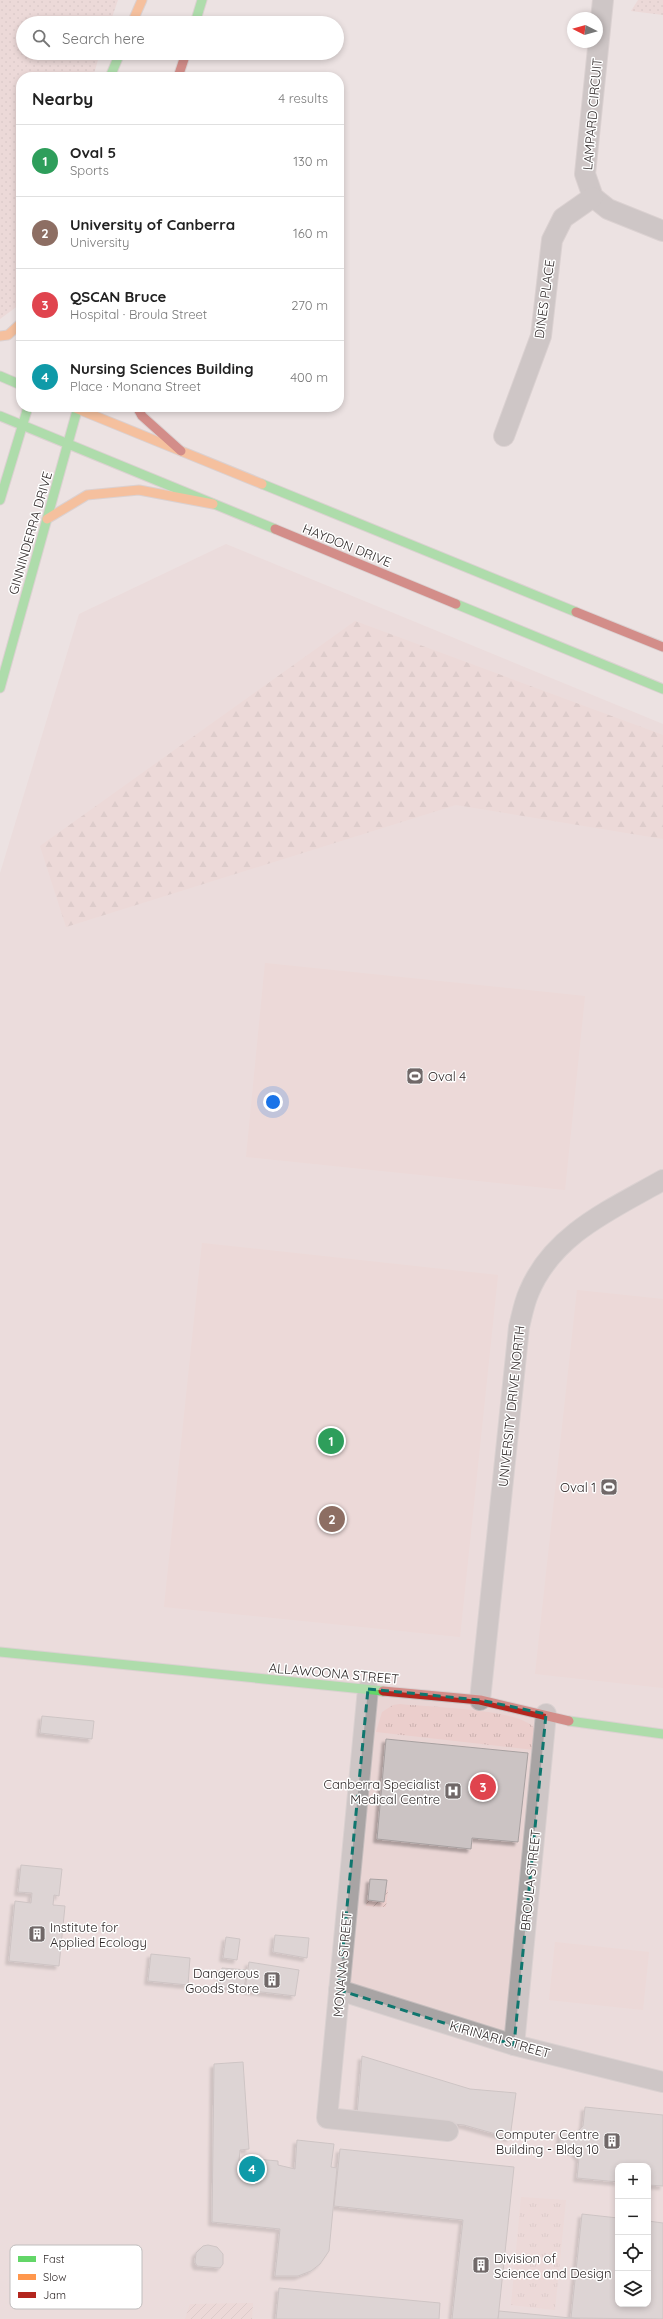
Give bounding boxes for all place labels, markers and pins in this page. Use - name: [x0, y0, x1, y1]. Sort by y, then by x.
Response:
- sports icon: Oval 4: [405, 1066, 425, 1086]
- place label: Oval 4: [428, 1068, 466, 1084]
- pin: 1: [318, 1426, 344, 1456]
- sports icon: Oval 1: [599, 1477, 619, 1497]
- place label: Oval 1: [560, 1479, 596, 1495]
- pin: 2: [319, 1504, 345, 1534]
- pin: 3: [470, 1772, 496, 1802]
- place label: Canberra Specialist Medical Centre: [323, 1776, 440, 1807]
- hospital icon: Canberra Specialist Medical Centre: [443, 1781, 463, 1801]
- place label: Institute for Applied Ecology: [50, 1919, 147, 1950]
- building icon: Institute for Applied Ecology: [27, 1924, 47, 1944]
- place label: Dangerous Goods Store: [185, 1965, 259, 1996]
- building icon: Dangerous Goods Store: [262, 1970, 282, 1990]
- place label: Computer Centre Building - Bldg 10: [495, 2126, 599, 2157]
- building icon: Computer Centre Building - Bldg 10: [602, 2131, 622, 2151]
- pin: 4: [239, 2154, 265, 2184]
- place label: Division of Science and Design: [494, 2250, 611, 2281]
- building icon: Division of Science and Design: [471, 2255, 491, 2275]

